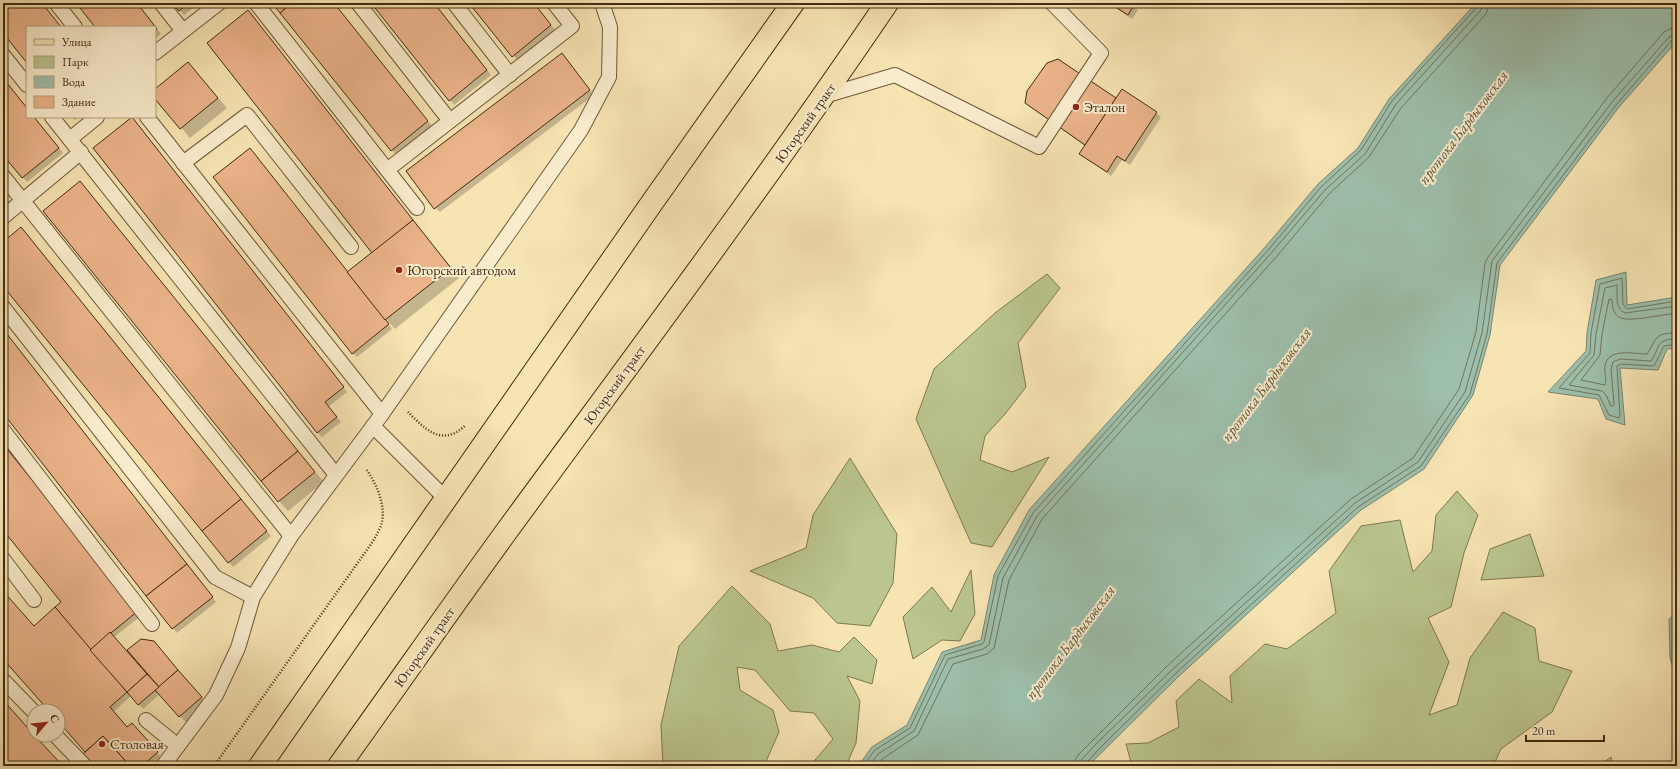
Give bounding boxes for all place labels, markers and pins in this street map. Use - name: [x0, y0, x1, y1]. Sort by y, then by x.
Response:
- place label: Эталон: [1084, 98, 1125, 116]
- marker: Эталон: [1071, 102, 1081, 112]
- place label: Югорский автодом: [407, 261, 516, 279]
- marker: Югорский автодом: [394, 265, 404, 275]
- place label: Столовая: [110, 735, 164, 753]
- marker: Столовая: [97, 739, 107, 749]

